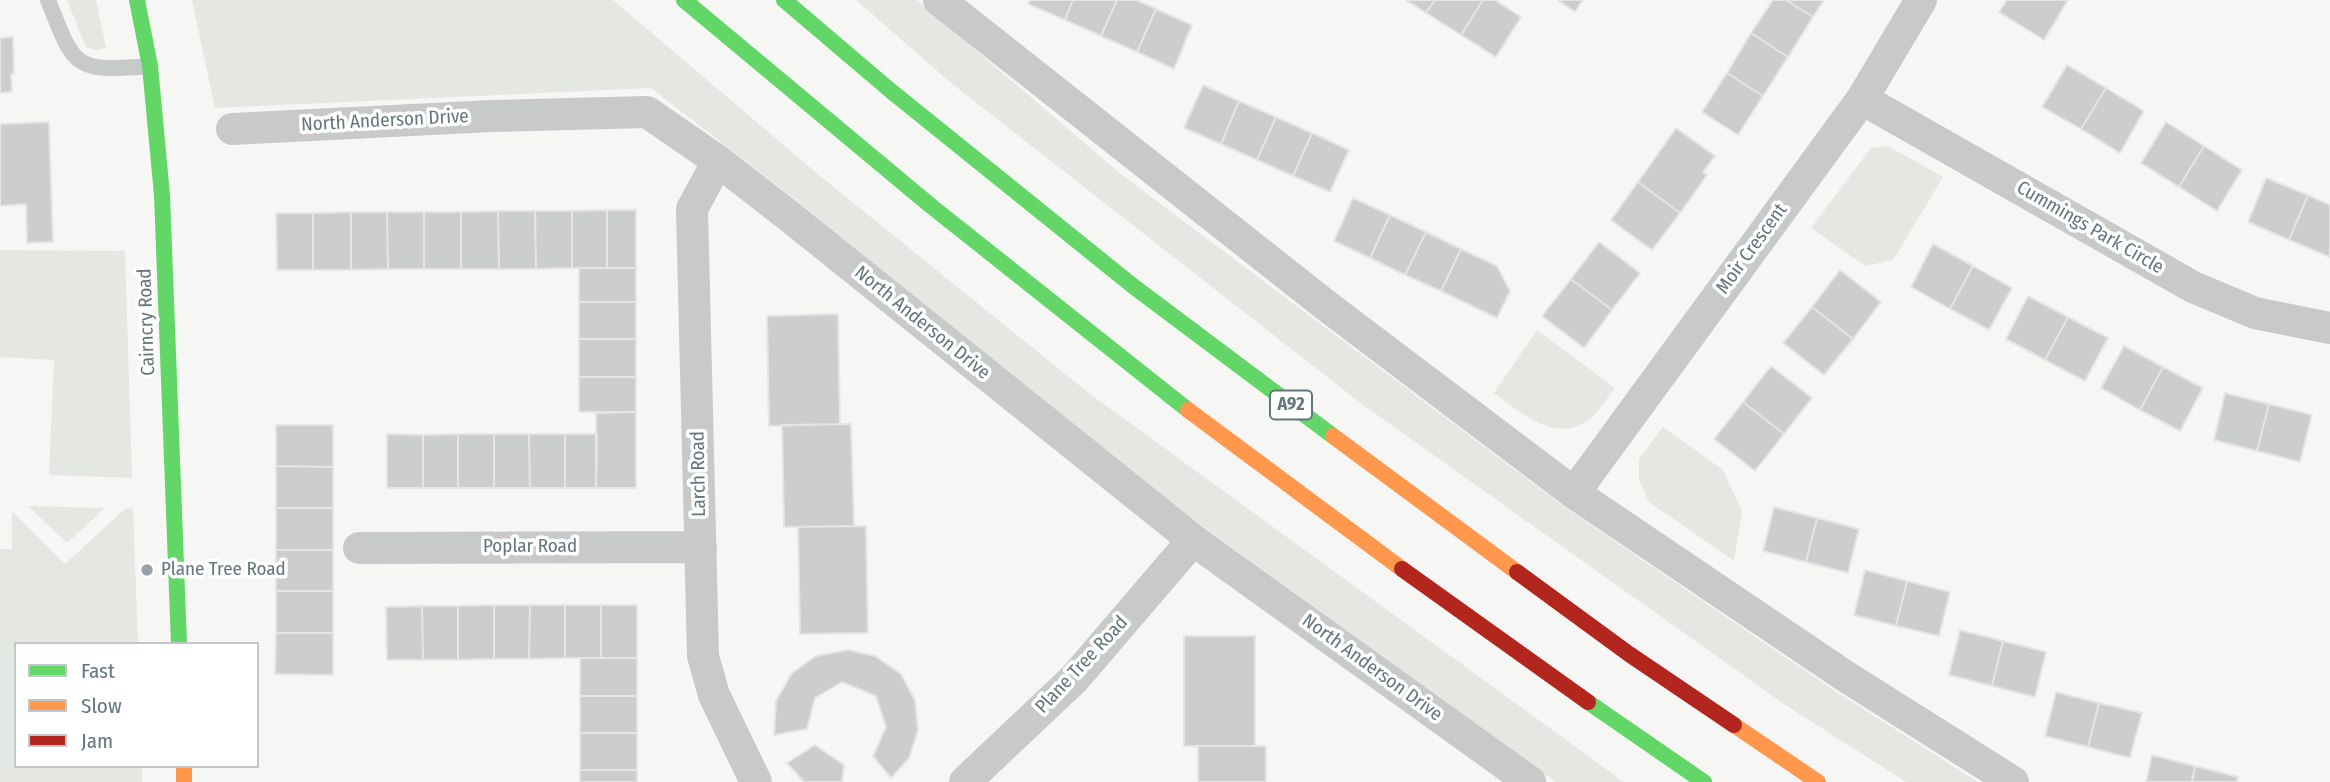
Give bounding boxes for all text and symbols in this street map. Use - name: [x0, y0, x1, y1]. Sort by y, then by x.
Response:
- street label: North Anderson Drive: [301, 105, 469, 137]
- street label: Cummings Park Circle: [2012, 177, 2168, 279]
- street label: Moir Crescent: [1712, 200, 1792, 298]
- street label: North Anderson Drive: [850, 261, 994, 385]
- street label: Cairncry Road: [134, 268, 160, 376]
- road number: A92: [1270, 390, 1312, 419]
- street label: Larch Road: [687, 431, 711, 517]
- street label: Poplar Road: [483, 536, 577, 558]
- place label: Plane Tree Road: [161, 559, 286, 581]
- marker: Plane Tree Road: [139, 562, 155, 578]
- street label: North Anderson Drive: [1298, 610, 1446, 726]
- street label: Plane Tree Road: [1031, 612, 1133, 718]
- legend: [14, 642, 259, 768]
- text: Fast: [81, 658, 115, 684]
- text: Slow: [81, 693, 122, 719]
- text: Jam: [81, 728, 113, 754]

